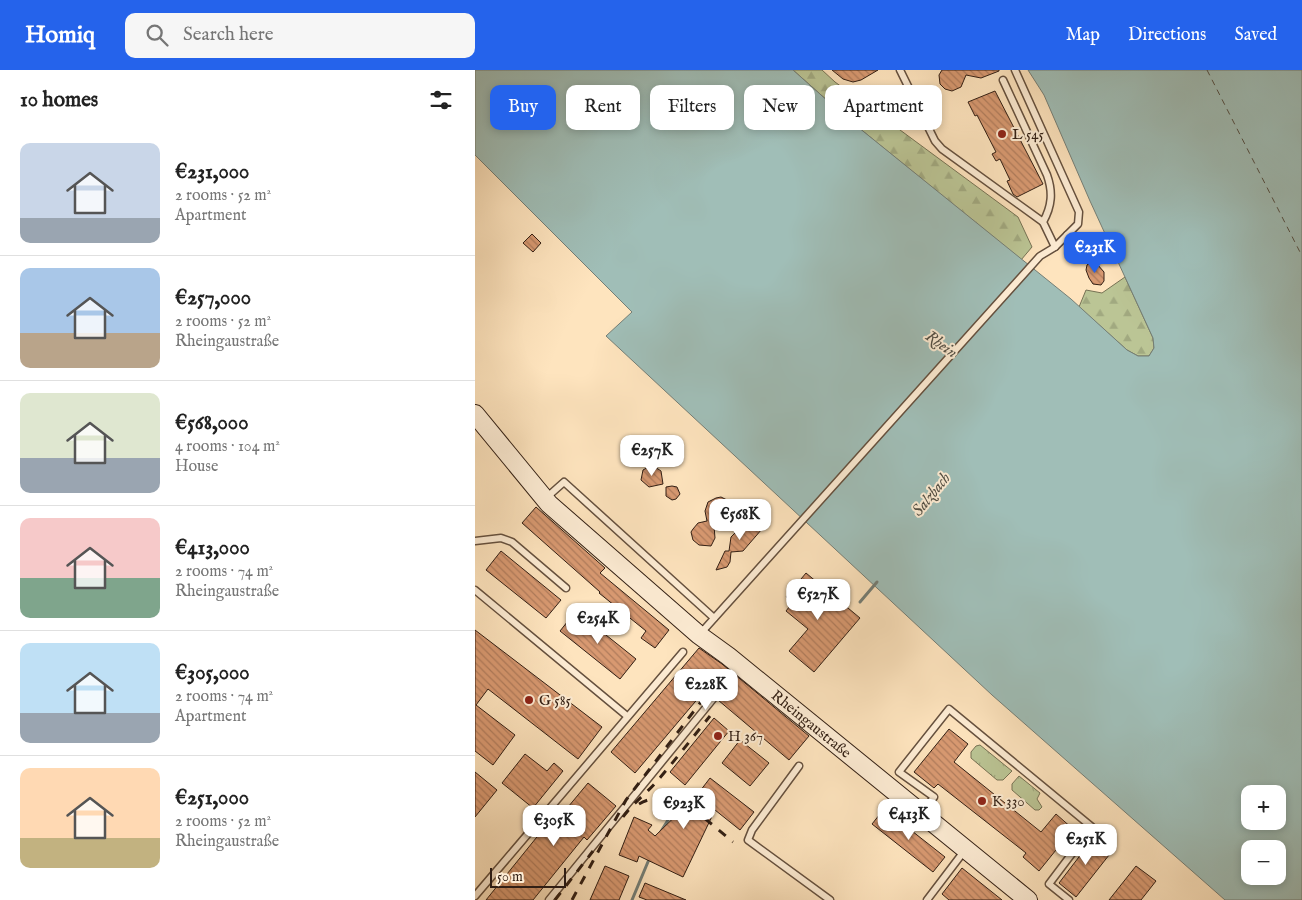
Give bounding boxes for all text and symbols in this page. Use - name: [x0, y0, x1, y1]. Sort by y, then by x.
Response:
- search box: [125, 13, 475, 58]
- text: Homiq: [25, 20, 95, 51]
- icon: search: [143, 21, 171, 49]
- text: Search here: [183, 23, 274, 47]
- text: Map: [1066, 24, 1100, 47]
- text: Directions: [1128, 24, 1206, 47]
- text: Saved: [1234, 24, 1277, 47]
- chip: Buy: [490, 85, 556, 130]
- chip: Rent: [566, 85, 640, 130]
- chip: Filters: [650, 85, 734, 130]
- chip: New: [744, 85, 815, 130]
- chip: Apartment: [825, 85, 942, 130]
- icon: filters: [427, 86, 455, 114]
- text: 10 homes: [20, 87, 98, 114]
- place label: L 545: [1012, 125, 1045, 144]
- marker: L 545: [996, 128, 1008, 140]
- text: €231,000: [175, 159, 249, 186]
- icon: home: [60, 163, 120, 223]
- text: 2 rooms · 52 m²: [175, 186, 271, 206]
- text: Apartment: [175, 206, 246, 226]
- pin: €231K: [1060, 232, 1130, 274]
- text: €231K: [1075, 238, 1115, 258]
- text: €257,000: [175, 285, 251, 312]
- icon: home: [60, 288, 120, 348]
- text: 2 rooms · 52 m²: [175, 312, 271, 332]
- water label: Rhein: [921, 327, 961, 363]
- text: Rheingaustraße: [175, 332, 279, 352]
- text: €568,000: [175, 410, 248, 437]
- icon: home: [60, 413, 120, 473]
- pin: €257K: [617, 434, 687, 477]
- text: 4 rooms · 104 m²: [175, 437, 280, 457]
- text: €257K: [631, 441, 673, 461]
- text: House: [175, 457, 218, 477]
- water label: Salzbach: [908, 469, 956, 521]
- pin: €568K: [705, 498, 775, 541]
- text: €568K: [720, 505, 760, 525]
- text: €413,000: [175, 535, 250, 562]
- icon: home: [60, 538, 120, 598]
- text: 2 rooms · 74 m²: [175, 562, 273, 582]
- pin: €527K: [783, 578, 853, 621]
- text: Rheingaustraße: [175, 582, 279, 602]
- text: €527K: [797, 585, 839, 605]
- pin: €254K: [563, 602, 633, 645]
- text: €254K: [577, 609, 619, 629]
- text: €305,000: [175, 660, 250, 687]
- icon: home: [60, 663, 120, 723]
- pin: €228K: [671, 668, 741, 711]
- text: €228K: [685, 675, 727, 695]
- street label: Rheingaustraße: [768, 686, 855, 762]
- text: 2 rooms · 74 m²: [175, 687, 273, 707]
- place label: G 585: [539, 691, 572, 710]
- marker: G 585: [523, 694, 535, 706]
- text: Apartment: [175, 707, 246, 727]
- place label: H 367: [728, 727, 763, 746]
- marker: H 367: [712, 730, 724, 742]
- text: €251,000: [175, 785, 249, 812]
- map controls: [1241, 785, 1286, 885]
- button: +: [1241, 785, 1286, 830]
- icon: home: [60, 788, 120, 848]
- pin: €923K: [649, 788, 719, 830]
- place label: K 330: [992, 792, 1025, 811]
- text: €923K: [663, 794, 705, 814]
- marker: K 330: [976, 795, 988, 807]
- pin: €413K: [874, 798, 944, 841]
- pin: €305K: [519, 804, 589, 847]
- text: €413K: [889, 805, 929, 825]
- text: €305K: [534, 811, 574, 831]
- text: 2 rooms · 52 m²: [175, 812, 271, 832]
- pin: €251K: [1051, 824, 1121, 866]
- text: €251K: [1066, 830, 1106, 850]
- text: Rheingaustraße: [175, 832, 279, 852]
- button: −: [1241, 840, 1286, 885]
- scale bar: [490, 865, 566, 888]
- text: 50 m: [497, 868, 523, 886]

